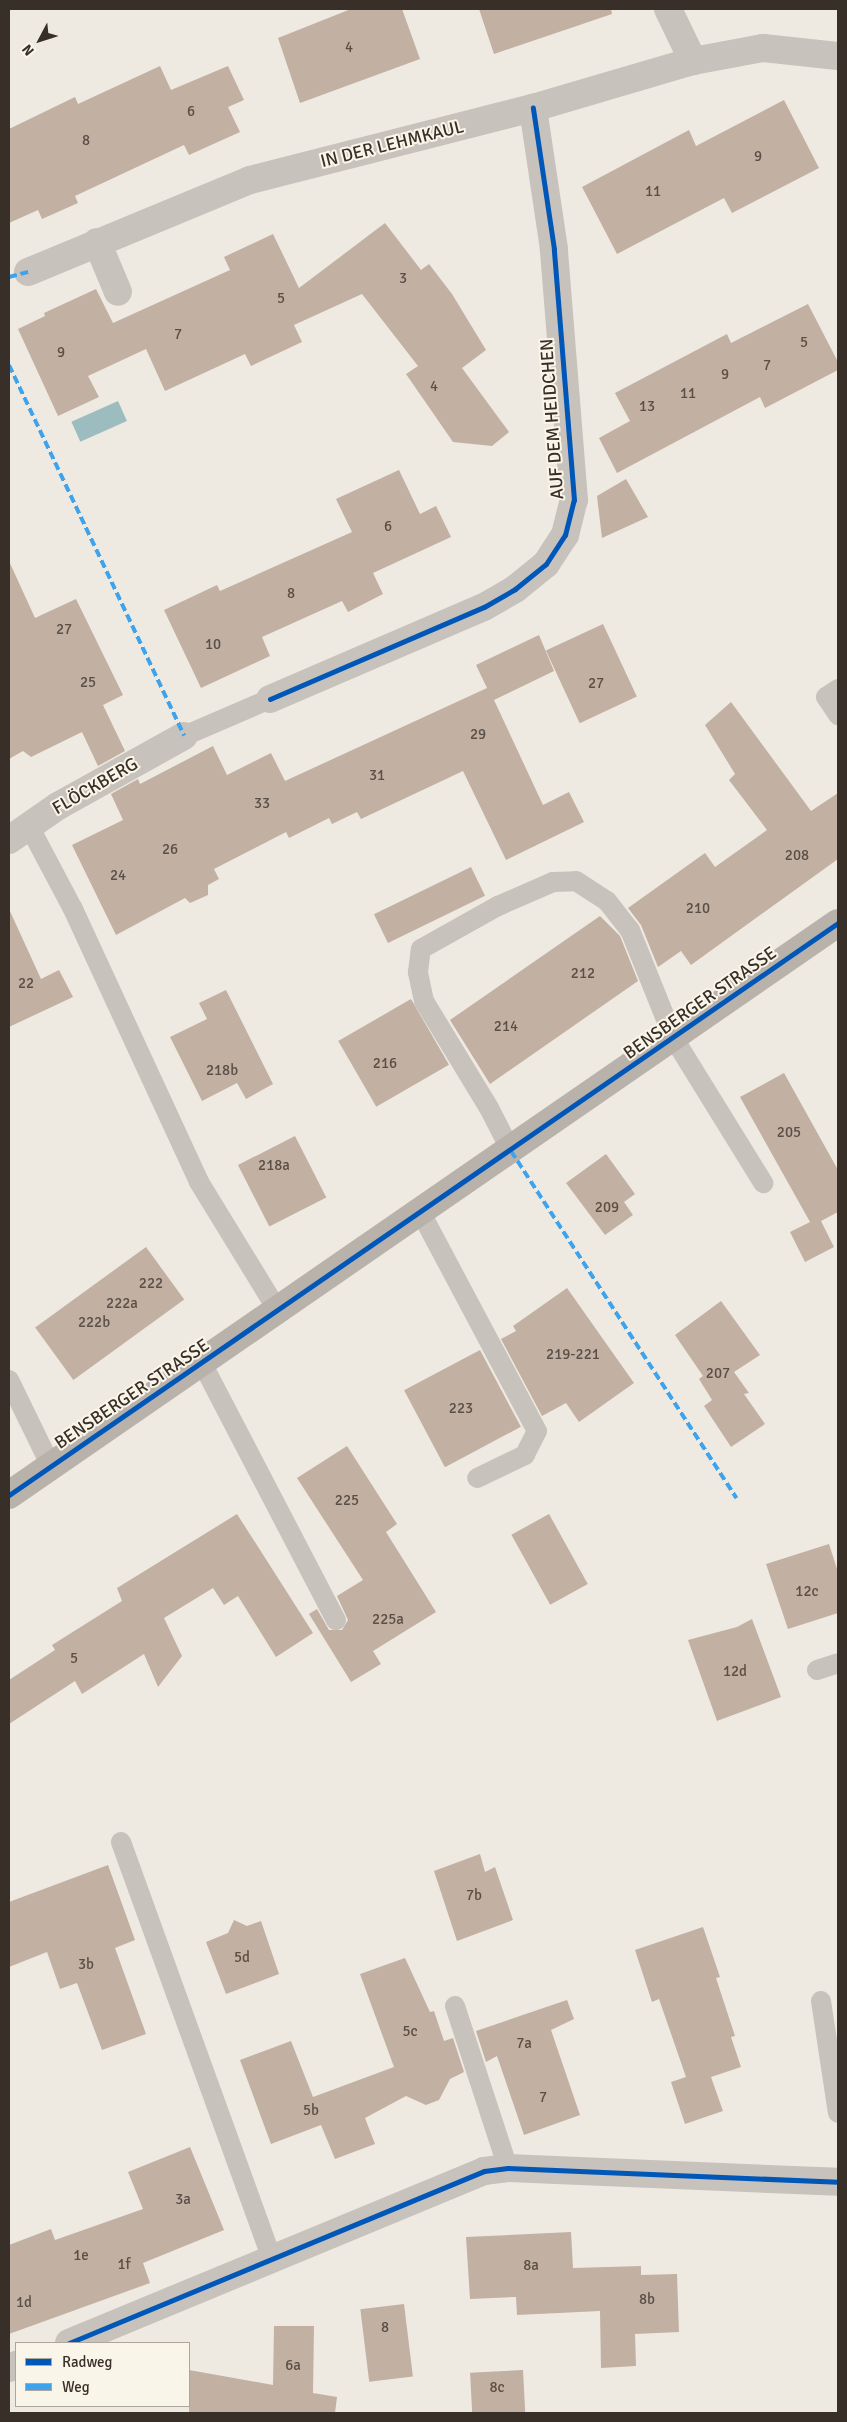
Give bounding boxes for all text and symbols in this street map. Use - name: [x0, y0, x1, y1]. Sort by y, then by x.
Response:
- north arrow: [15, 15, 65, 65]
- house number: 4: [345, 39, 353, 57]
- text: N: [18, 41, 38, 59]
- house number: 6: [187, 103, 195, 121]
- street label: IN DER LEHMKAUL: [318, 116, 466, 172]
- house number: 8: [82, 132, 90, 150]
- house number: 9: [754, 148, 762, 166]
- house number: 11: [645, 183, 661, 201]
- house number: 3: [399, 270, 407, 288]
- house number: 5: [277, 290, 285, 308]
- house number: 7: [174, 326, 182, 344]
- house number: 5: [800, 334, 808, 352]
- street label: AUF DEM HEIDCHEN: [536, 338, 568, 500]
- house number: 9: [57, 344, 65, 362]
- house number: 7: [763, 357, 771, 375]
- house number: 9: [721, 366, 729, 384]
- house number: 4: [430, 378, 438, 396]
- house number: 11: [680, 385, 696, 403]
- house number: 13: [639, 398, 655, 416]
- house number: 6: [384, 518, 392, 536]
- house number: 8: [287, 585, 295, 603]
- house number: 27: [56, 621, 72, 639]
- house number: 10: [205, 636, 221, 654]
- house number: 25: [80, 674, 96, 692]
- house number: 27: [588, 675, 604, 693]
- house number: 29: [470, 726, 486, 744]
- street label: FLÖCKBERG: [49, 753, 141, 819]
- house number: 31: [369, 767, 385, 785]
- house number: 33: [254, 795, 270, 813]
- house number: 26: [162, 841, 178, 859]
- house number: 208: [785, 847, 809, 865]
- house number: 24: [110, 867, 126, 885]
- house number: 210: [686, 900, 710, 918]
- street label: BENSBERGER STRASSE: [619, 942, 781, 1064]
- house number: 212: [571, 965, 595, 983]
- house number: 22: [18, 975, 34, 993]
- house number: 214: [494, 1018, 518, 1036]
- house number: 216: [373, 1055, 397, 1073]
- house number: 218b: [206, 1062, 238, 1080]
- house number: 205: [777, 1124, 801, 1142]
- house number: 218a: [258, 1157, 290, 1175]
- house number: 209: [595, 1199, 619, 1217]
- house number: 222: [139, 1275, 163, 1293]
- house number: 222a: [106, 1295, 138, 1313]
- house number: 222b: [78, 1314, 110, 1332]
- street label: BENSBERGER STRASSE: [51, 1334, 213, 1454]
- house number: 219-221: [546, 1346, 600, 1364]
- house number: 207: [706, 1365, 730, 1383]
- house number: 223: [449, 1400, 473, 1418]
- house number: 225: [335, 1492, 359, 1510]
- house number: 12c: [795, 1583, 819, 1601]
- house number: 225a: [372, 1611, 404, 1629]
- house number: 5: [70, 1650, 78, 1668]
- house number: 12d: [723, 1663, 747, 1681]
- house number: 7b: [466, 1887, 482, 1905]
- house number: 5d: [234, 1949, 250, 1967]
- house number: 3b: [78, 1956, 94, 1974]
- house number: 5c: [402, 2023, 418, 2041]
- house number: 7a: [516, 2035, 532, 2053]
- house number: 7: [539, 2089, 547, 2107]
- house number: 5b: [303, 2102, 319, 2120]
- house number: 3a: [175, 2191, 191, 2209]
- house number: 1e: [73, 2247, 89, 2265]
- house number: 1f: [117, 2256, 131, 2274]
- house number: 8a: [523, 2257, 539, 2275]
- house number: 8b: [639, 2291, 655, 2309]
- house number: 1d: [16, 2294, 32, 2312]
- house number: 8: [381, 2319, 389, 2337]
- legend: [15, 2342, 190, 2407]
- text: Radweg: [62, 2353, 112, 2371]
- house number: 6a: [285, 2357, 301, 2375]
- text: Weg: [62, 2378, 90, 2396]
- house number: 8c: [489, 2379, 505, 2397]

